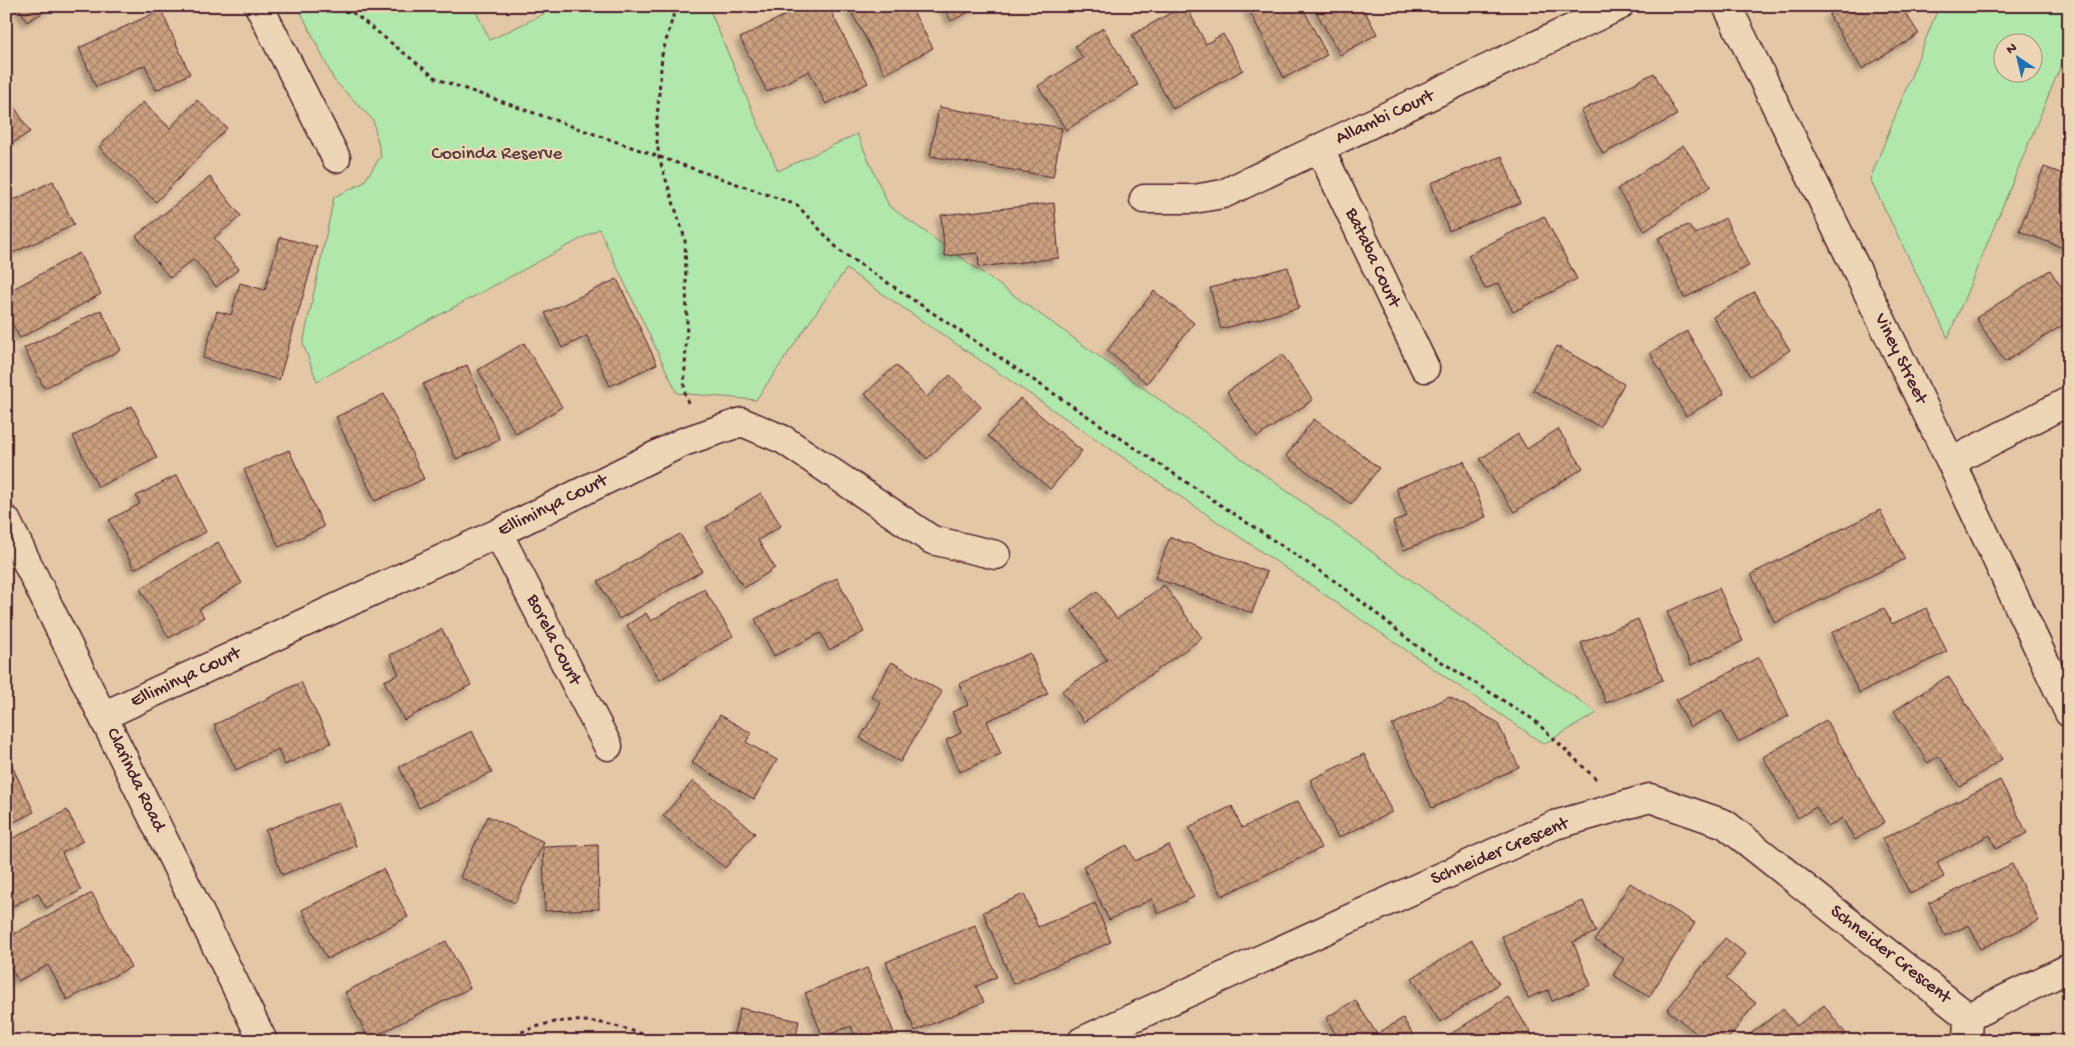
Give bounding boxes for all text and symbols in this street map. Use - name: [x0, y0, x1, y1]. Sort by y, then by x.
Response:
- north arrow: [1992, 32, 2042, 82]
- text: N: [2003, 40, 2021, 59]
- street label: Allambi Court: [1332, 84, 1440, 151]
- park label: Cooinda Reserve: [432, 143, 563, 166]
- street label: Bataba Court: [1339, 204, 1406, 313]
- street label: Viney Street: [1868, 309, 1933, 410]
- street label: Elliminya Court: [495, 469, 613, 542]
- street label: Borela Court: [520, 590, 587, 691]
- street label: Elliminya Court: [127, 642, 247, 714]
- street label: Clarinda Road: [100, 724, 171, 837]
- street label: Schneider Crescent: [1428, 812, 1574, 891]
- street label: Schneider Crescent: [1825, 901, 1957, 1011]

